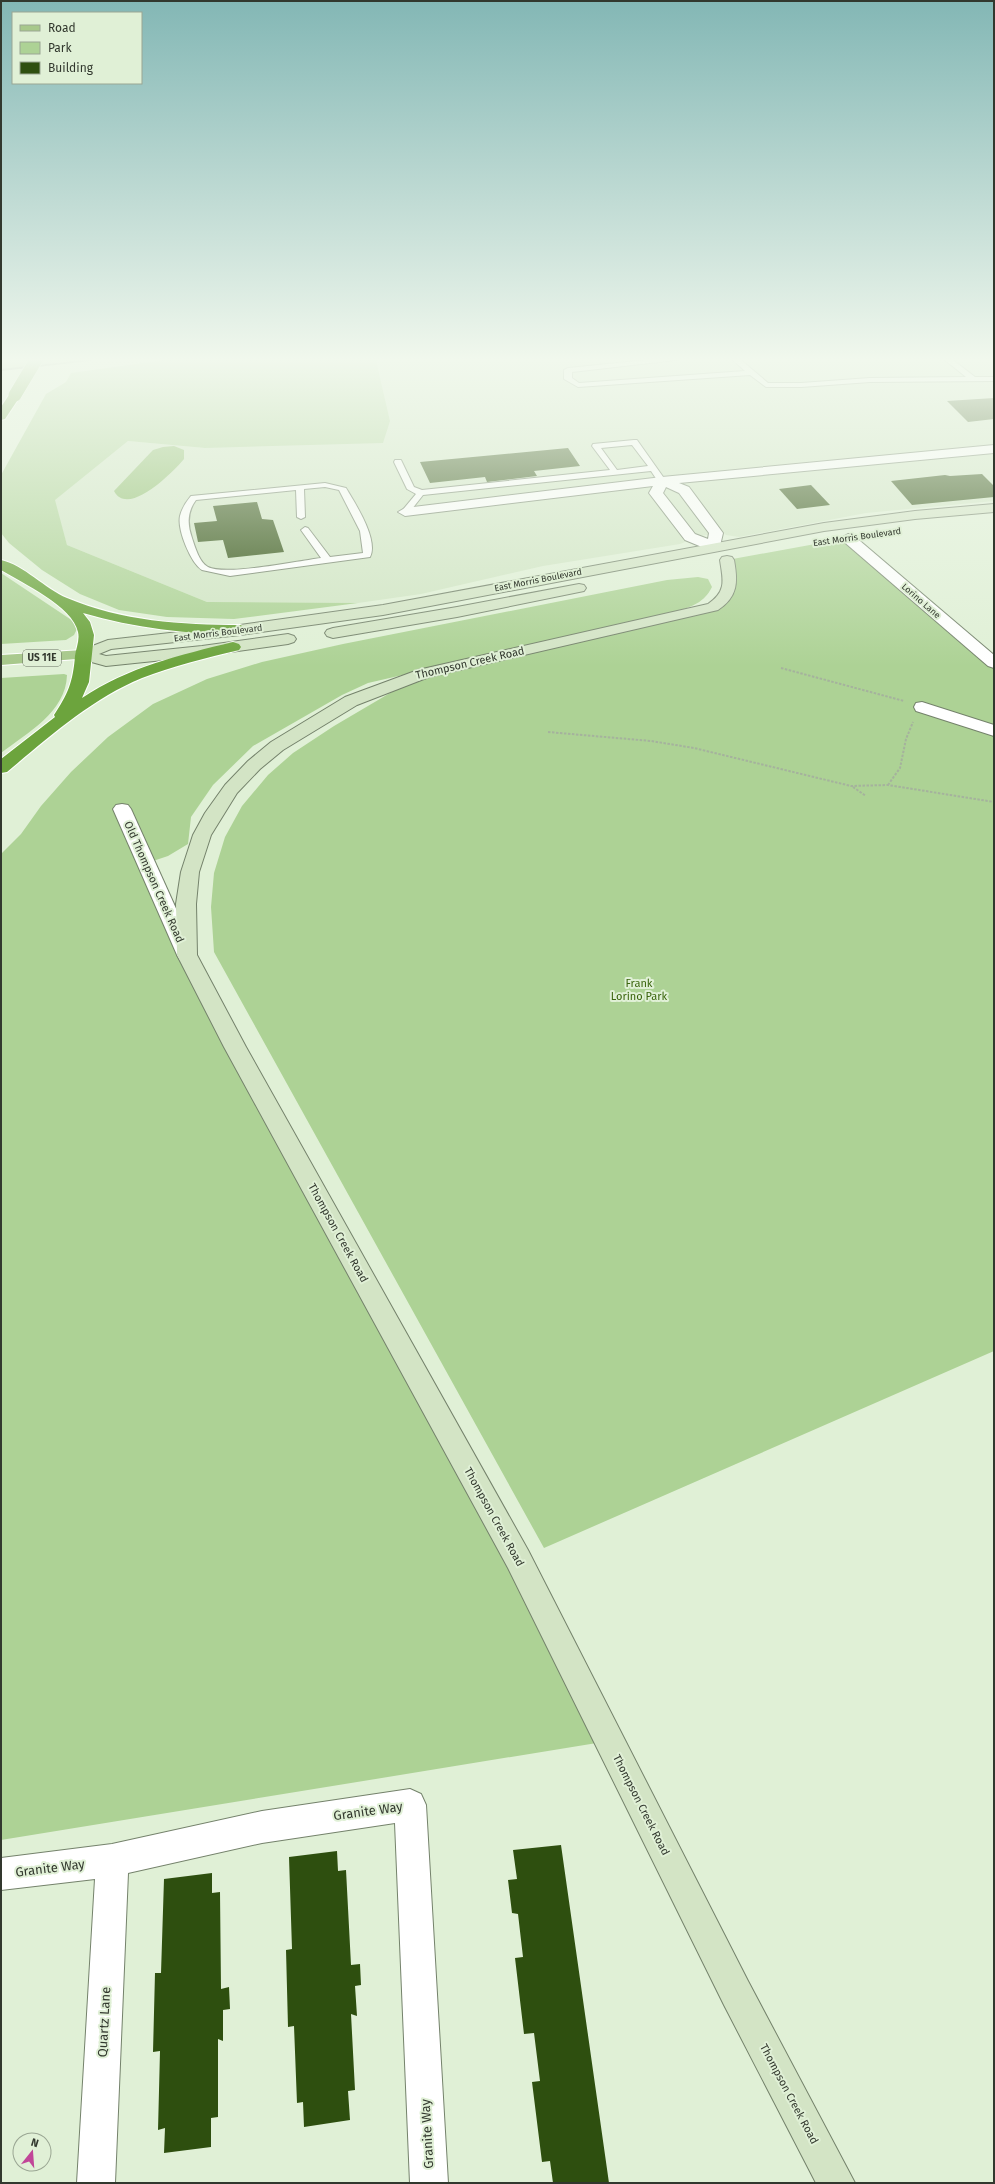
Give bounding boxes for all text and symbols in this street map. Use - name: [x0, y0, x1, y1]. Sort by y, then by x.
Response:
- legend: [12, 12, 142, 84]
- text: Road: [48, 21, 76, 35]
- text: Park: [48, 41, 72, 55]
- text: Building: [48, 61, 94, 75]
- street label: East Morris Boulevard: [812, 526, 902, 548]
- street label: East Morris Boulevard: [493, 567, 583, 593]
- street label: Lorino Lane: [900, 582, 942, 621]
- street label: East Morris Boulevard: [173, 623, 263, 643]
- street label: Thompson Creek Road: [414, 644, 526, 682]
- road number: US 11E: [23, 650, 61, 666]
- street label: Old Thompson Creek Road: [121, 819, 187, 945]
- park label: Frank Lorino Park: [611, 977, 668, 1003]
- street label: Thompson Creek Road: [305, 1181, 371, 1285]
- street label: Thompson Creek Road: [461, 1465, 527, 1569]
- street label: Thompson Creek Road: [610, 1752, 672, 1858]
- street label: Granite Way: [332, 1799, 404, 1823]
- street label: Granite Way: [14, 1856, 86, 1880]
- street label: Quartz Lane: [95, 1986, 113, 2058]
- street label: Thompson Creek Road: [757, 2042, 821, 2146]
- street label: Granite Way: [418, 2098, 436, 2169]
- north arrow: [12, 2132, 52, 2172]
- text: N: [29, 2136, 40, 2150]

